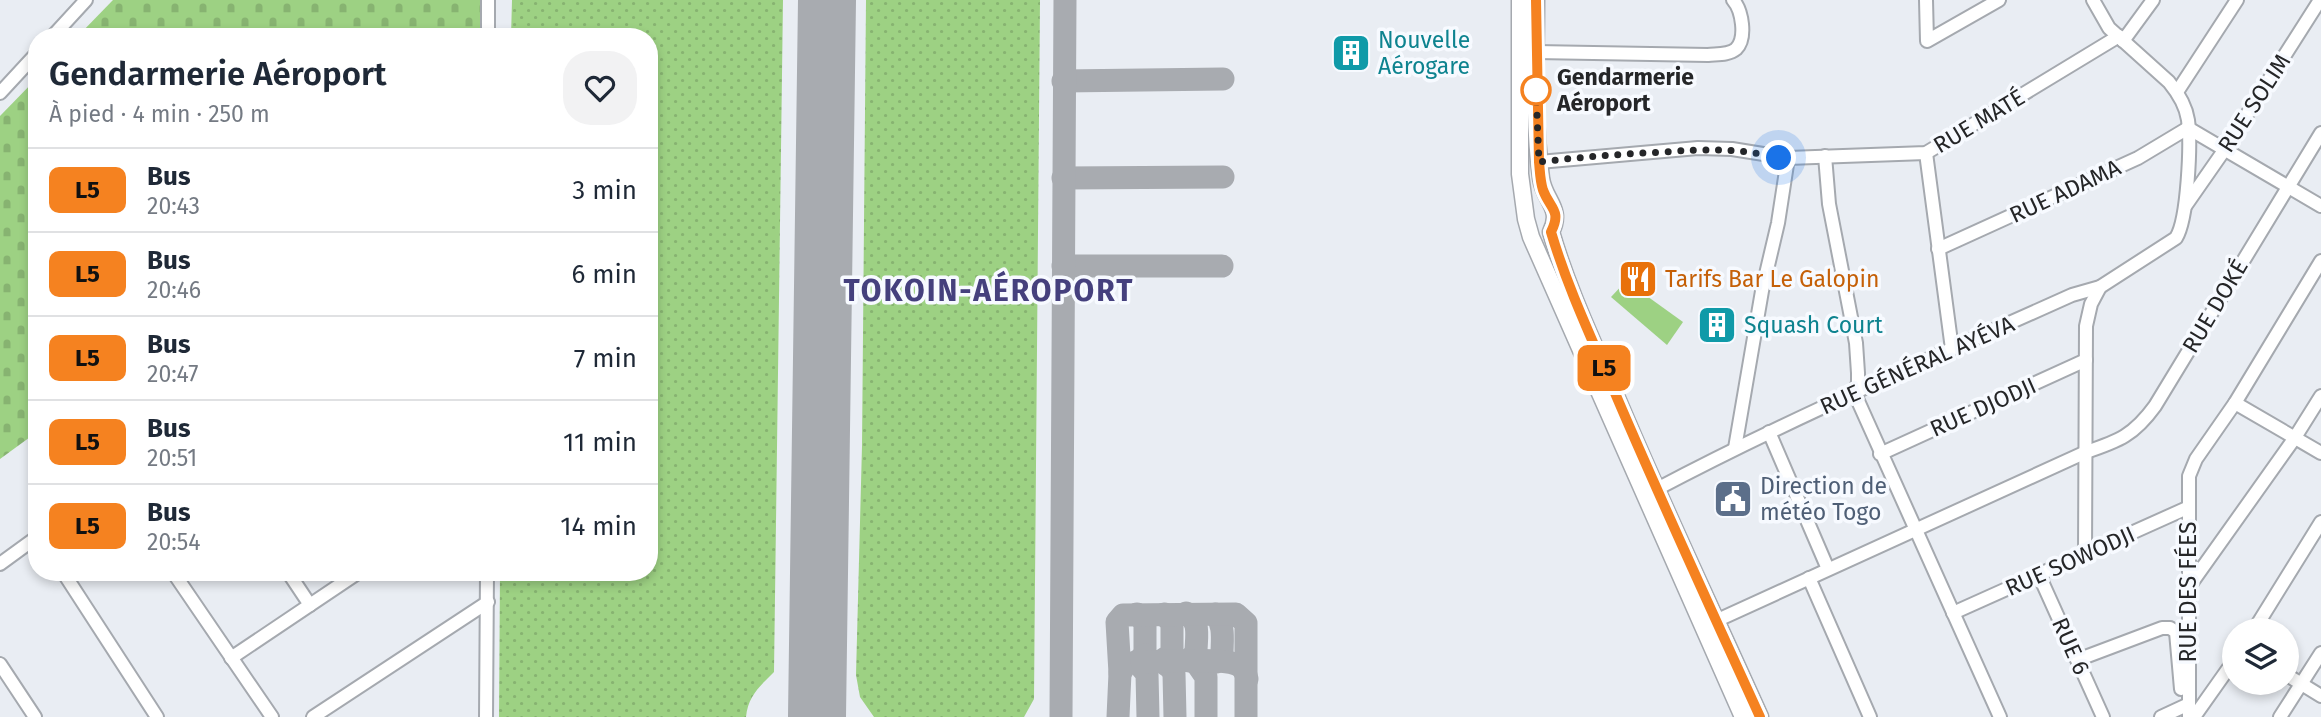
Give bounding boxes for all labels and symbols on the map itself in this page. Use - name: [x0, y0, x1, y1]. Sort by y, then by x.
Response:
- place label: Nouvelle Aérogare: [1378, 26, 1470, 80]
- building icon: Nouvelle Aérogare: [1330, 32, 1372, 74]
- street label: RUE SOLIM: [2212, 48, 2296, 158]
- place label: Gendarmerie Aéroport: [1556, 63, 1694, 117]
- marker: Gendarmerie Aéroport: [1521, 75, 1551, 105]
- street label: RUE MATÉ: [1928, 82, 2030, 159]
- your location: [1761, 140, 1796, 175]
- street label: RUE ADAMA: [2005, 153, 2126, 229]
- street label: RUE DOKÉ: [2175, 254, 2254, 358]
- restaurant icon: Tarifs Bar Le Galopin: [1617, 258, 1659, 300]
- place label: Tarifs Bar Le Galopin: [1665, 265, 1880, 293]
- district label: TOKOIN-AÉROPORT: [844, 270, 1134, 309]
- building icon: Squash Court: [1696, 304, 1738, 346]
- street label: RUE GÉNÉRAL AYÉVA: [1815, 308, 2019, 420]
- place label: Squash Court: [1744, 311, 1883, 339]
- line badge: L5: [1572, 345, 1636, 391]
- street label: RUE DJODJI: [1926, 371, 2040, 443]
- place label: Direction de météo Togo: [1760, 472, 1887, 526]
- public building icon: Direction de météo Togo: [1712, 478, 1754, 520]
- street label: RUE SOWODJI: [2001, 520, 2139, 602]
- street label: RUE DES FÉES: [2173, 521, 2202, 663]
- street label: RUE 6: [2046, 613, 2096, 679]

